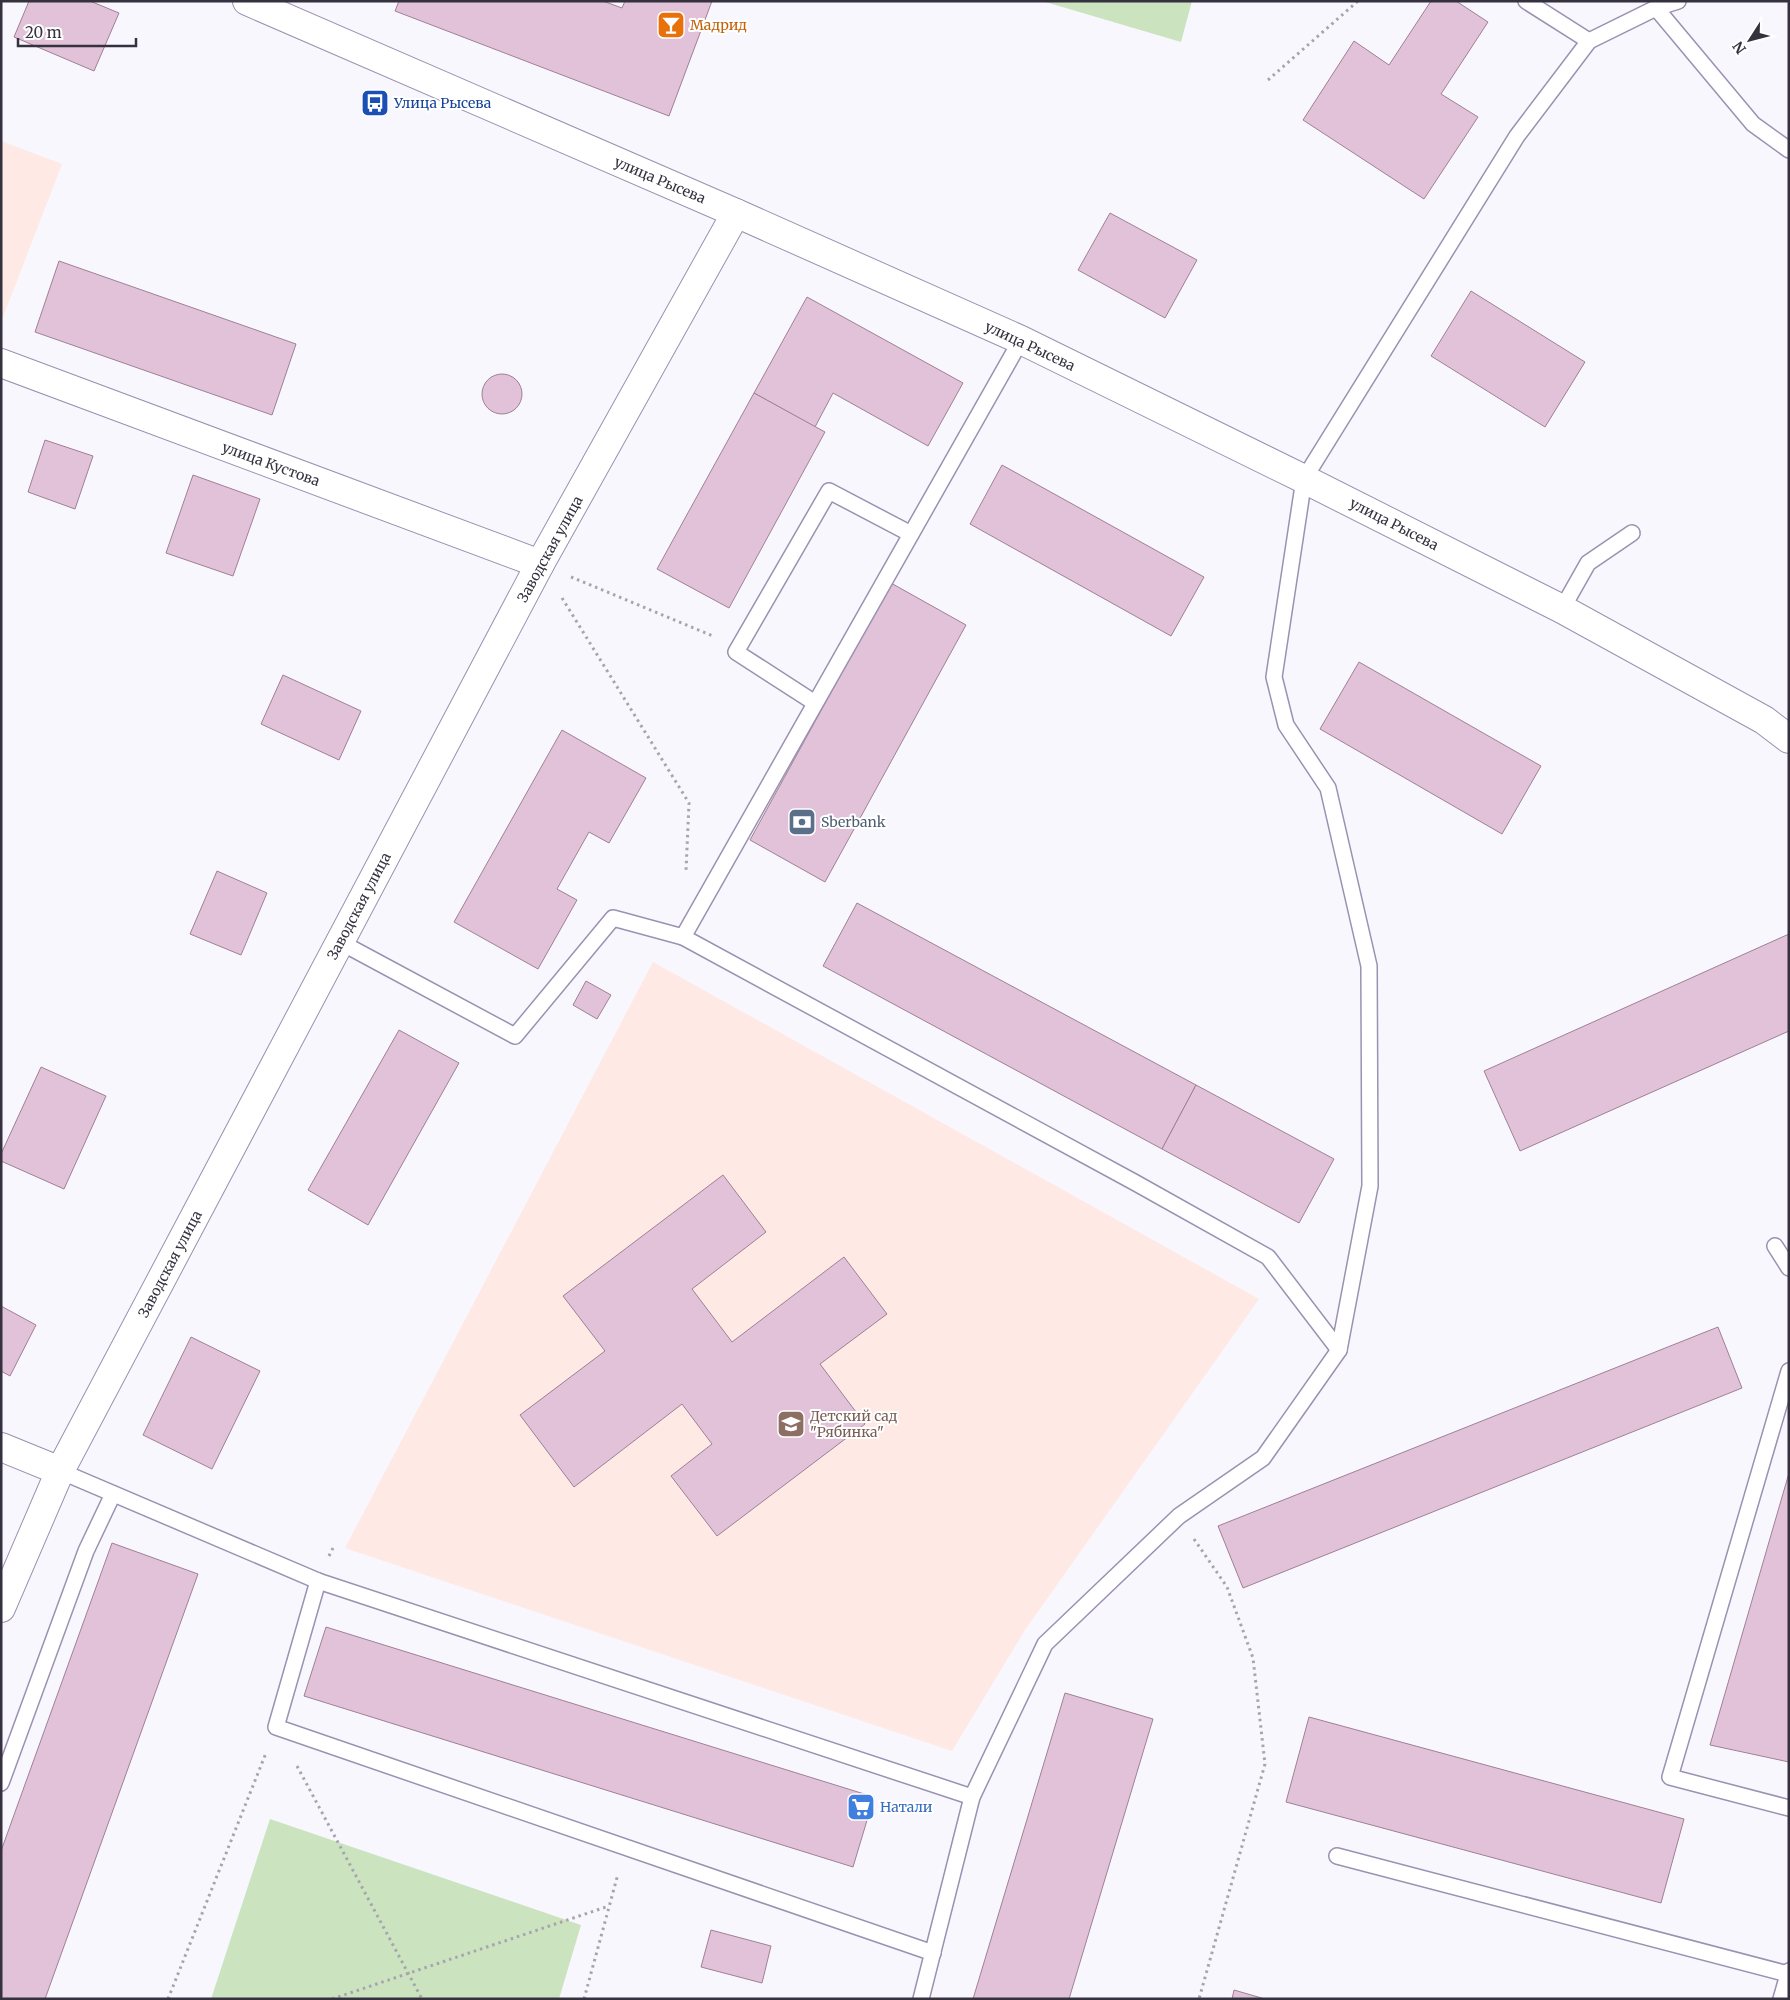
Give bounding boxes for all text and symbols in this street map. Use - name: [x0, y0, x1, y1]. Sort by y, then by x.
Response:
- bar icon: Мадрид: [656, 10, 686, 40]
- scale bar: [18, 15, 135, 47]
- north arrow: [1725, 15, 1775, 65]
- place label: Мадрид: [690, 16, 747, 34]
- text: 20 m: [25, 23, 62, 42]
- text: N: [1729, 38, 1750, 57]
- bus stop icon: Улица Рысева: [360, 88, 390, 118]
- place label: Улица Рысева: [393, 94, 492, 112]
- street label: улица Рысева: [612, 153, 709, 207]
- street label: улица Рысева: [982, 317, 1078, 375]
- street label: улица Кустова: [220, 438, 323, 490]
- street label: Заводская улица: [513, 492, 587, 605]
- street label: улица Рысева: [1347, 494, 1442, 554]
- bank icon: Sberbank: [787, 807, 817, 837]
- place label: Sberbank: [821, 813, 886, 831]
- street label: Заводская улица: [323, 849, 395, 963]
- street label: Заводская улица: [134, 1207, 206, 1321]
- place label: Детский сад "Рябинка": [810, 1407, 898, 1441]
- school or university icon: Детский сад "Рябинка": [776, 1409, 806, 1439]
- supermarket icon: Натали: [846, 1792, 876, 1822]
- place label: Натали: [880, 1798, 933, 1816]

